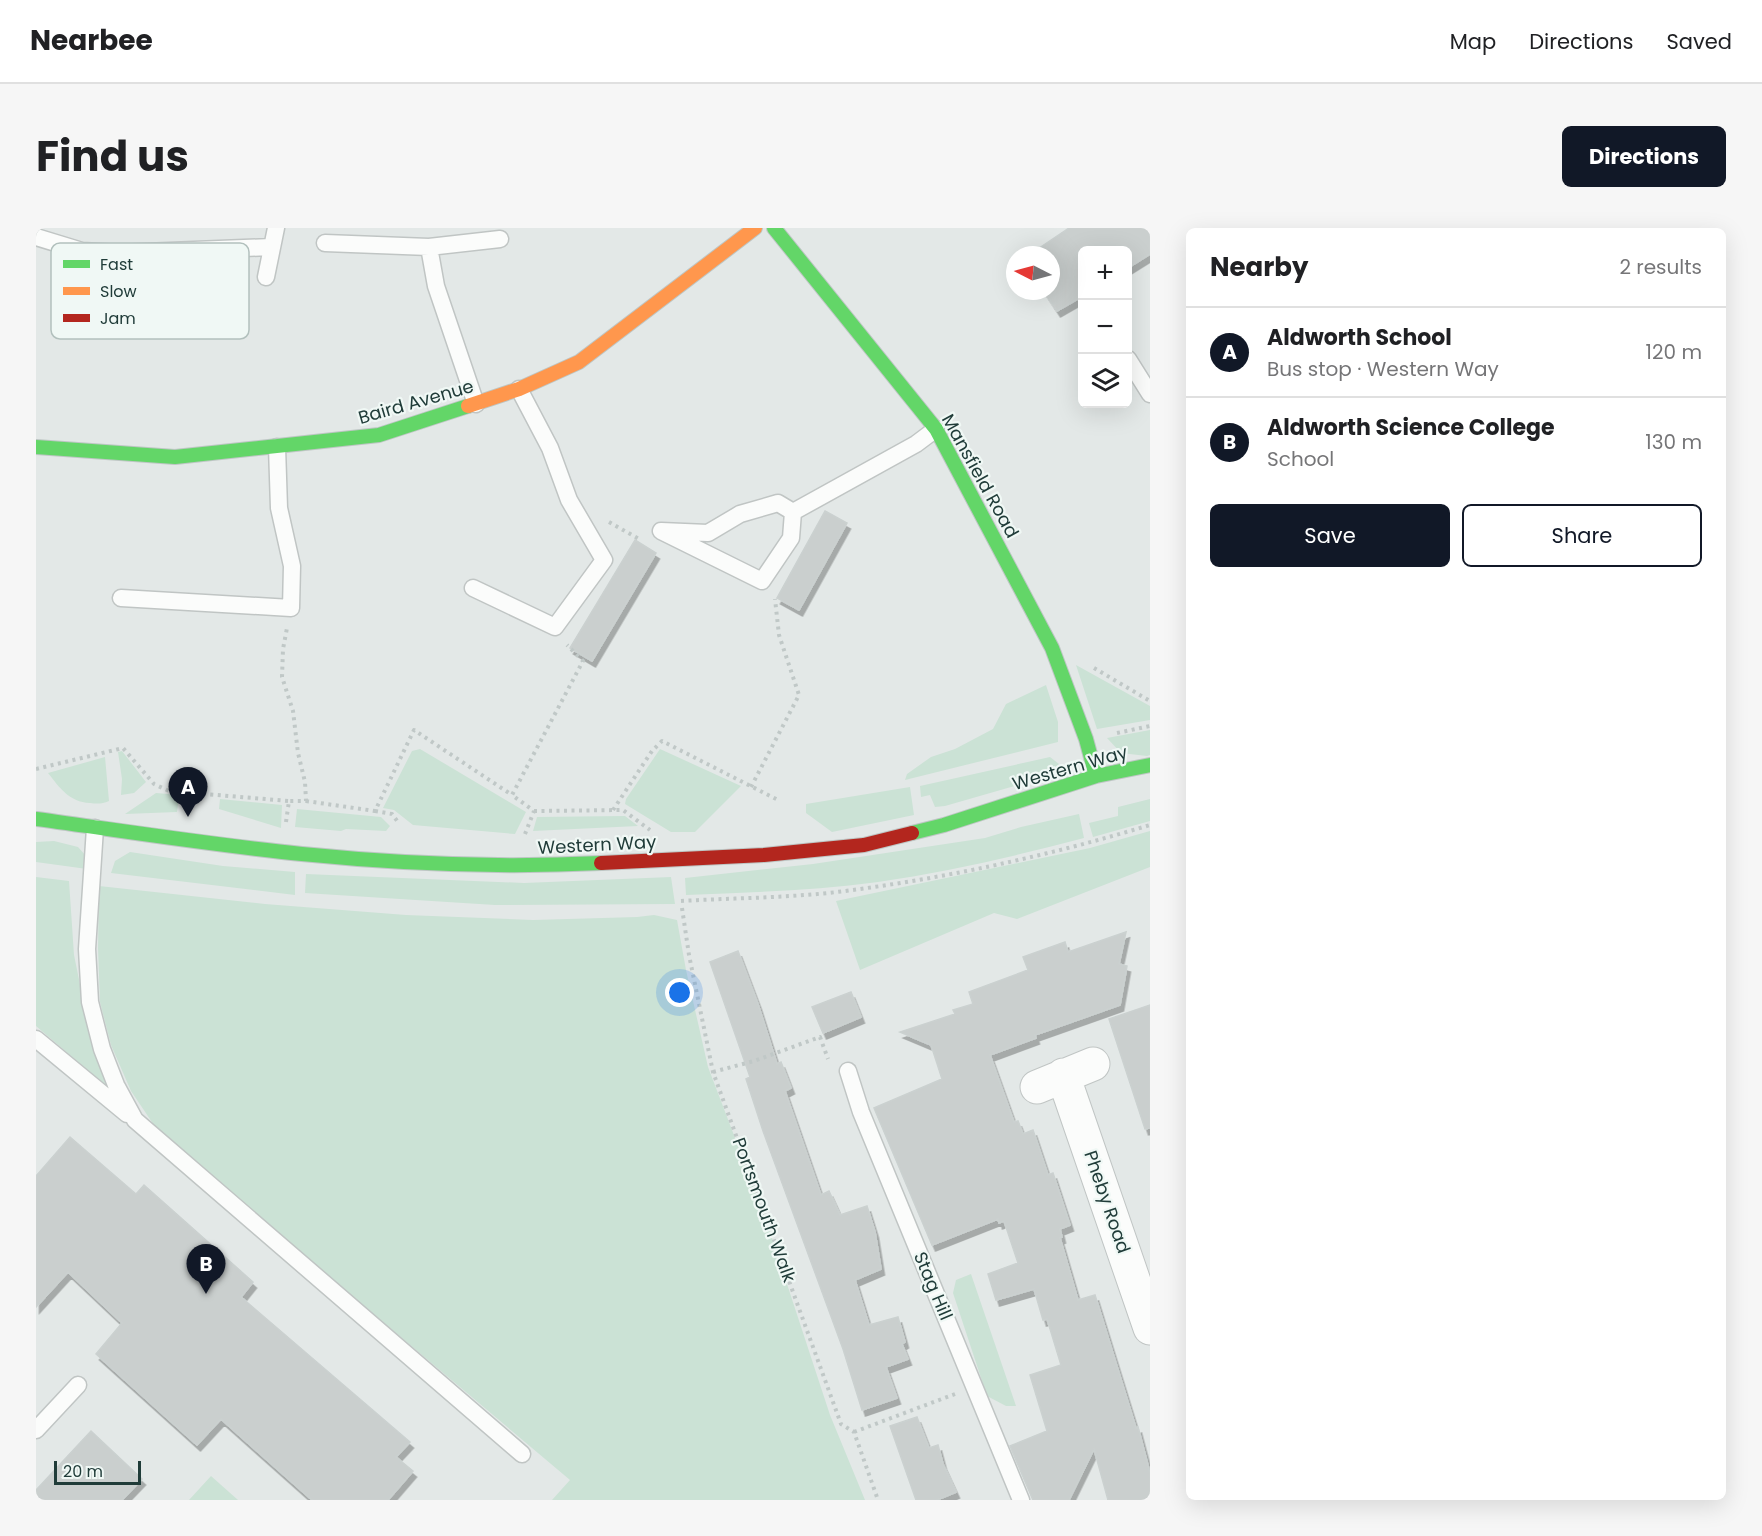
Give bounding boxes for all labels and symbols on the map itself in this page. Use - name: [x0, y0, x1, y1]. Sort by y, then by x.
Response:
- legend: [51, 243, 249, 339]
- north arrow: [1006, 246, 1060, 300]
- text: Fast: [100, 253, 133, 276]
- text: Slow: [100, 280, 137, 303]
- text: Jam: [100, 307, 136, 330]
- street label: Baird Avenue: [355, 373, 476, 430]
- street label: Mansfield Road: [936, 409, 1025, 542]
- street label: Western Way: [1009, 739, 1130, 796]
- pin: A: [168, 768, 208, 817]
- street label: Western Way: [537, 829, 657, 860]
- your location: [665, 978, 694, 1007]
- street label: Portsmouth Walk: [727, 1134, 803, 1286]
- street label: Pheby Road: [1078, 1147, 1137, 1256]
- pin: B: [186, 1244, 226, 1294]
- street label: Stag Hill: [908, 1248, 959, 1324]
- scale bar: [54, 1458, 141, 1486]

